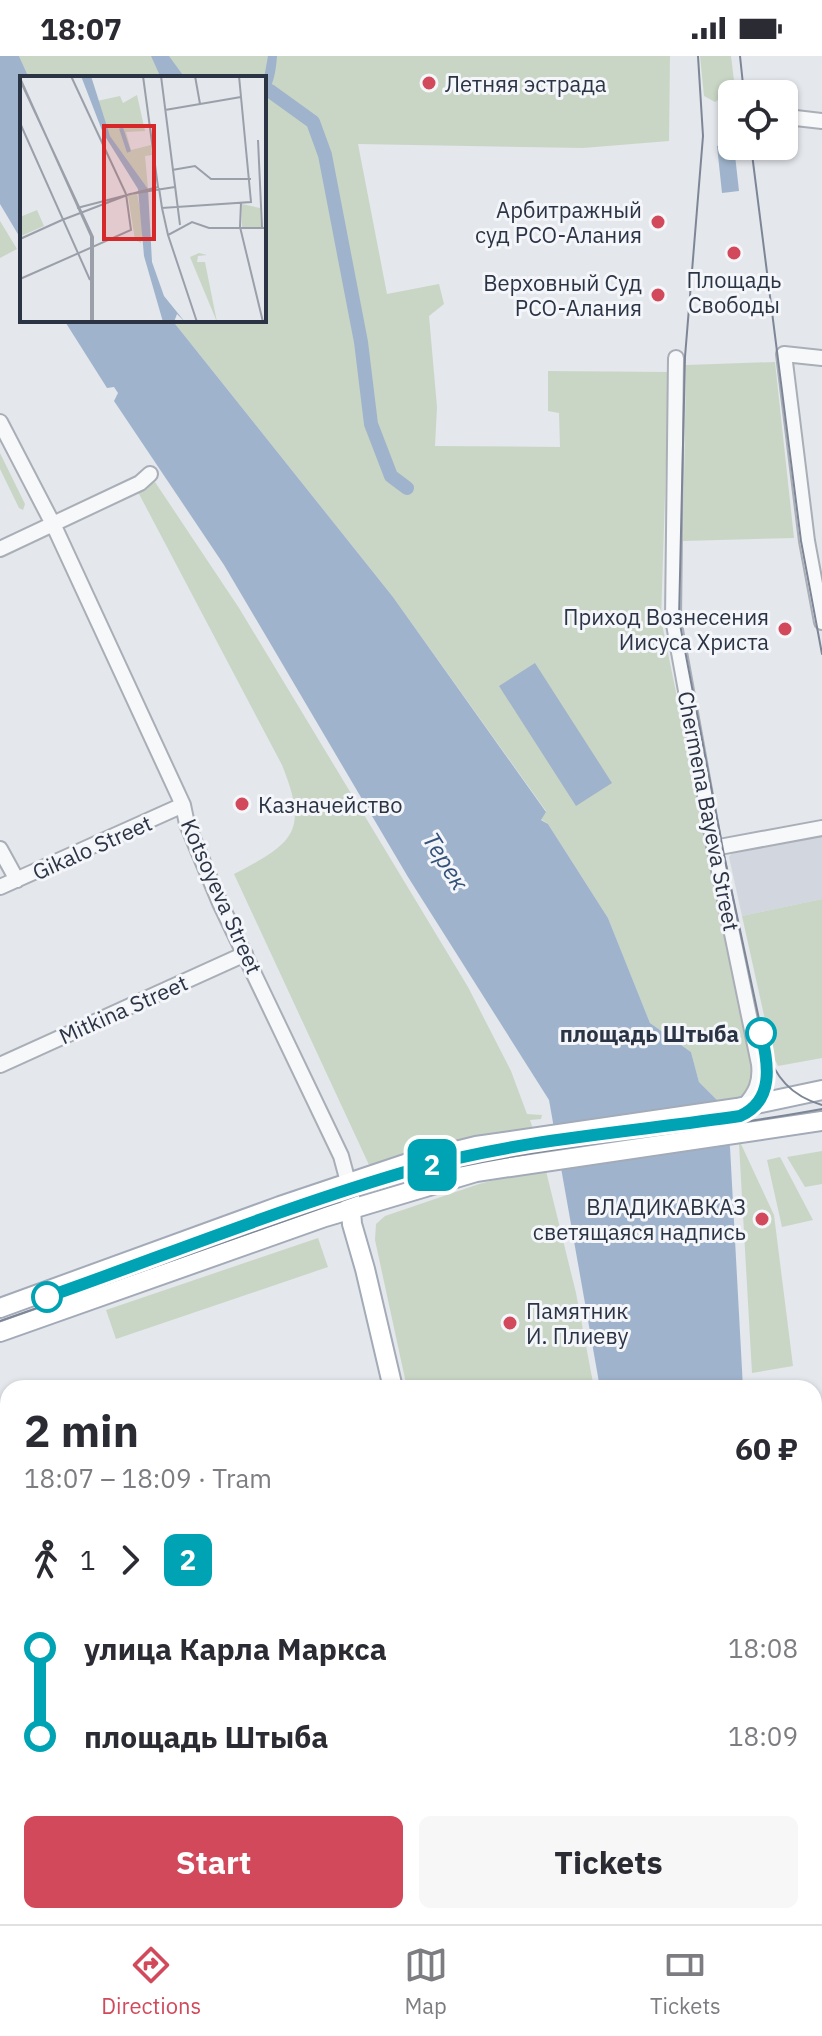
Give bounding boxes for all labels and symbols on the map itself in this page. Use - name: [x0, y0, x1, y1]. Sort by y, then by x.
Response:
- place label: Летняя эстрада: [445, 69, 607, 98]
- marker: Летняя эстрада: [420, 74, 438, 92]
- inset map: [20, 76, 266, 322]
- place label: Арбитражный суд РСО-Алания: [475, 195, 642, 249]
- marker: Арбитражный суд РСО-Алания: [649, 213, 667, 231]
- marker: Площадь Свободы: [725, 244, 743, 262]
- place label: Площадь Свободы: [687, 265, 781, 319]
- place label: Верховный Суд РСО-Алания: [483, 268, 642, 322]
- marker: Верховный Суд РСО-Алания: [649, 286, 667, 304]
- place label: Приход Вознесения Иисуса Христа: [563, 602, 769, 656]
- marker: Приход Вознесения Иисуса Христа: [776, 620, 794, 638]
- street label: Chermena Bayeva Street: [672, 689, 746, 933]
- place label: Казначейство: [258, 790, 403, 819]
- marker: Казначейство: [233, 795, 251, 813]
- street label: Gikalo Street: [28, 808, 156, 886]
- street label: Kotsoyeva Street: [175, 814, 269, 978]
- water label: Терек: [416, 826, 476, 896]
- street label: Mitkina Street: [54, 968, 192, 1050]
- marker: площадь Штыба: [746, 1018, 776, 1048]
- place label: площадь Штыба: [560, 1019, 739, 1048]
- line badge: 2: [406, 1139, 458, 1191]
- place label: ВЛАДИКАВКАЗ светящаяся надпись: [533, 1192, 746, 1246]
- marker: ВЛАДИКАВКАЗ светящаяся надпись: [753, 1210, 771, 1228]
- unlabelled marker: [32, 1282, 62, 1312]
- place label: Памятник И. Плиеву: [526, 1296, 629, 1350]
- marker: Памятник И. Плиеву: [501, 1314, 519, 1332]

